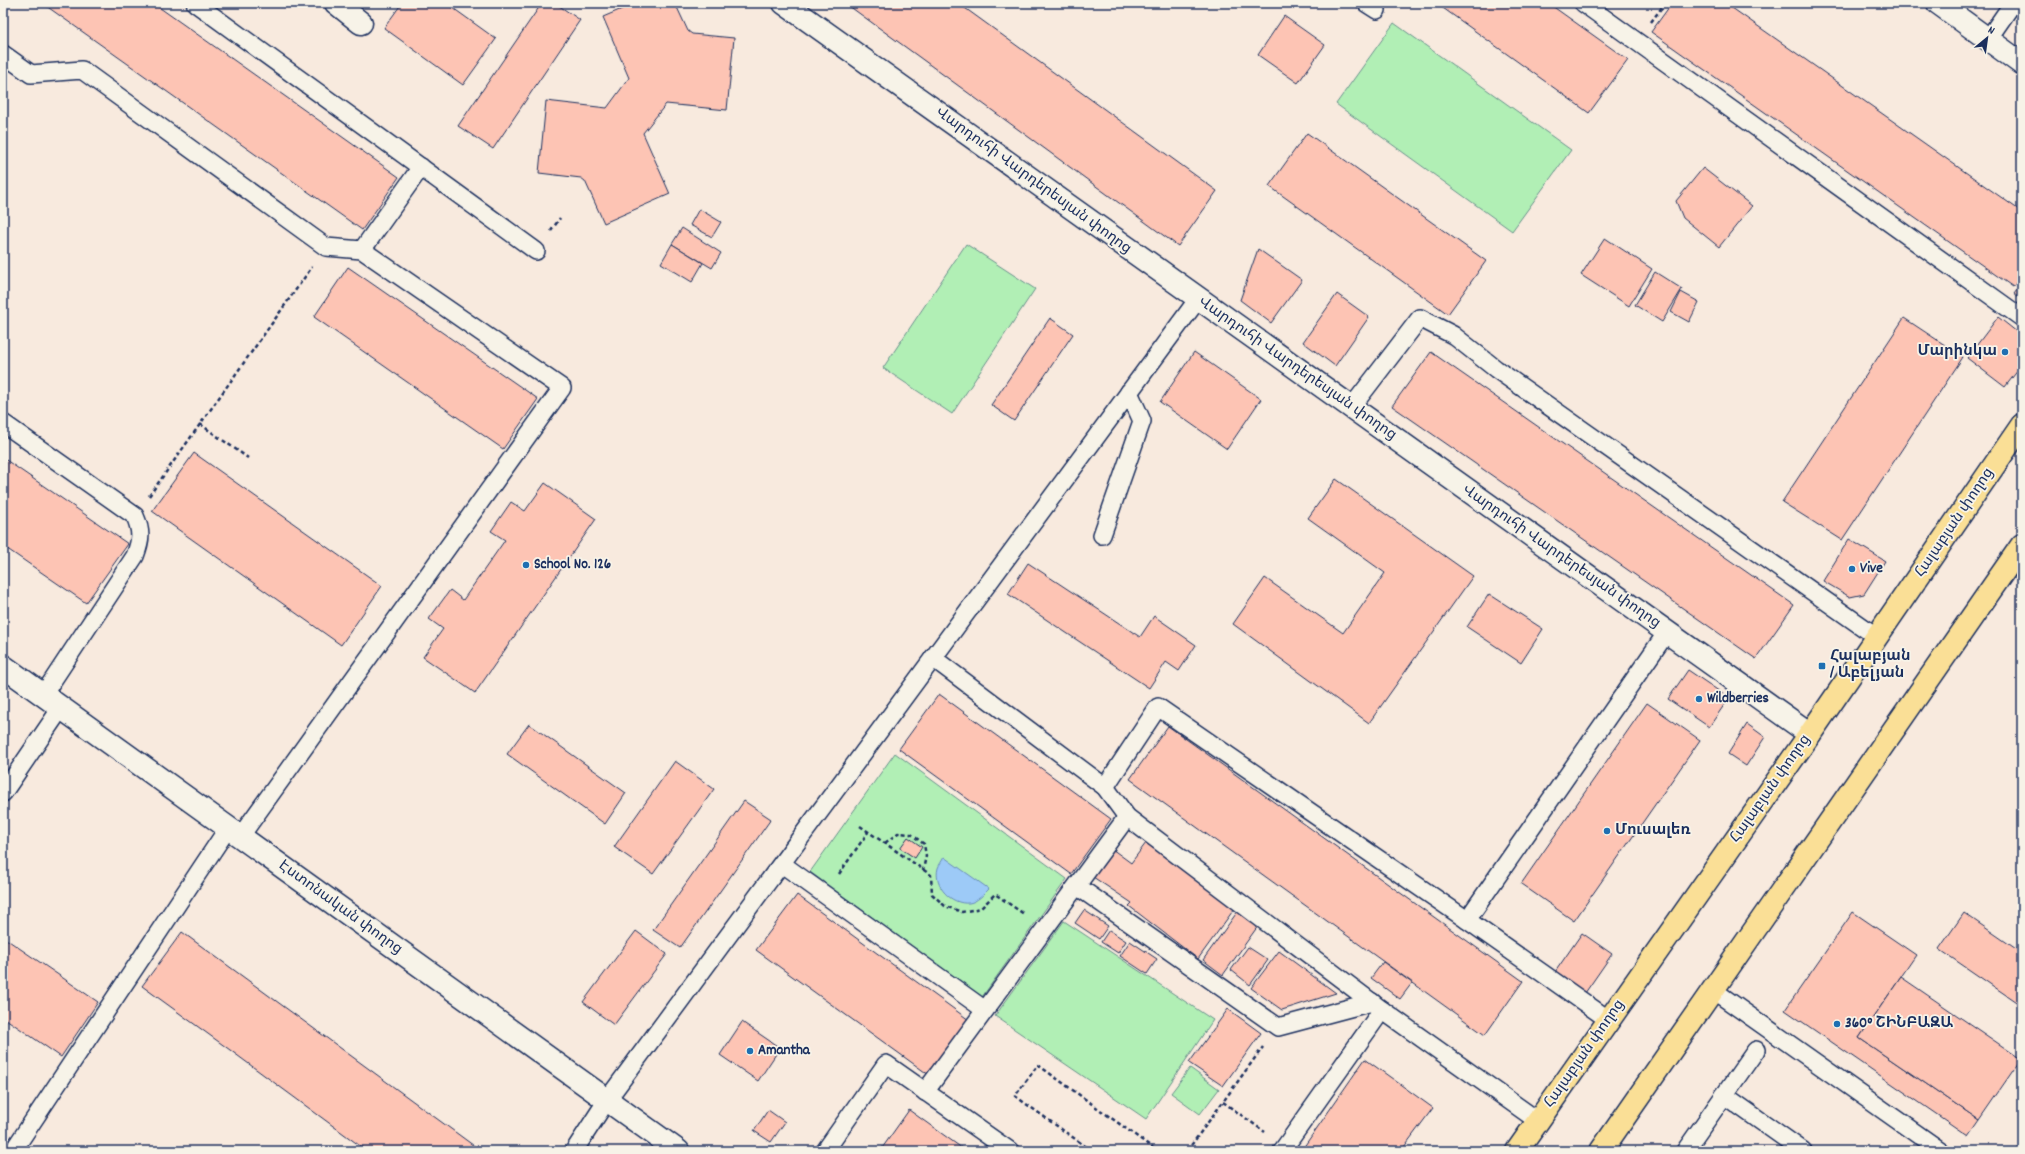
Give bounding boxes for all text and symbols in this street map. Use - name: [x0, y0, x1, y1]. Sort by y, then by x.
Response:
- north arrow: [1967, 18, 2007, 58]
- text: N: [1985, 23, 1998, 40]
- street label: Վարդուհի Վարդերեսյան փողոց: [930, 102, 1136, 260]
- street label: Վարդուհի Վարդերեսյան փողոց: [1193, 292, 1401, 446]
- place label: Մարինկա: [1918, 341, 1997, 363]
- marker: Մարինկա: [2000, 347, 2010, 357]
- street label: Հալաբյան փողոց: [1910, 464, 2000, 582]
- street label: Վարդուհի Վարդերեսյան փողոց: [1457, 480, 1665, 634]
- place label: School No. 126: [534, 554, 611, 576]
- place label: Vive: [1860, 558, 1883, 580]
- marker: School No. 126: [521, 560, 531, 570]
- marker: Vive: [1847, 564, 1857, 574]
- place label: Հալաբյան / Աբելյան: [1829, 646, 1911, 685]
- marker: Հալաբյան / Աբելյան: [1817, 661, 1827, 671]
- place label: Wildberries: [1707, 688, 1769, 710]
- marker: Wildberries: [1694, 694, 1704, 704]
- street label: Հալաբյան փողոց: [1725, 730, 1817, 848]
- place label: Մուսալեռ: [1615, 820, 1691, 842]
- marker: Մուսալեռ: [1602, 826, 1612, 836]
- street label: Էստոնական փողոց: [273, 855, 407, 961]
- street label: Հալաբյան փողոց: [1539, 995, 1631, 1113]
- place label: 360° ՇԻՆԲԱԶԱ: [1845, 1013, 1953, 1035]
- marker: 360° ՇԻՆԲԱԶԱ: [1832, 1019, 1842, 1029]
- place label: Amantha: [758, 1040, 811, 1062]
- marker: Amantha: [745, 1046, 755, 1056]

